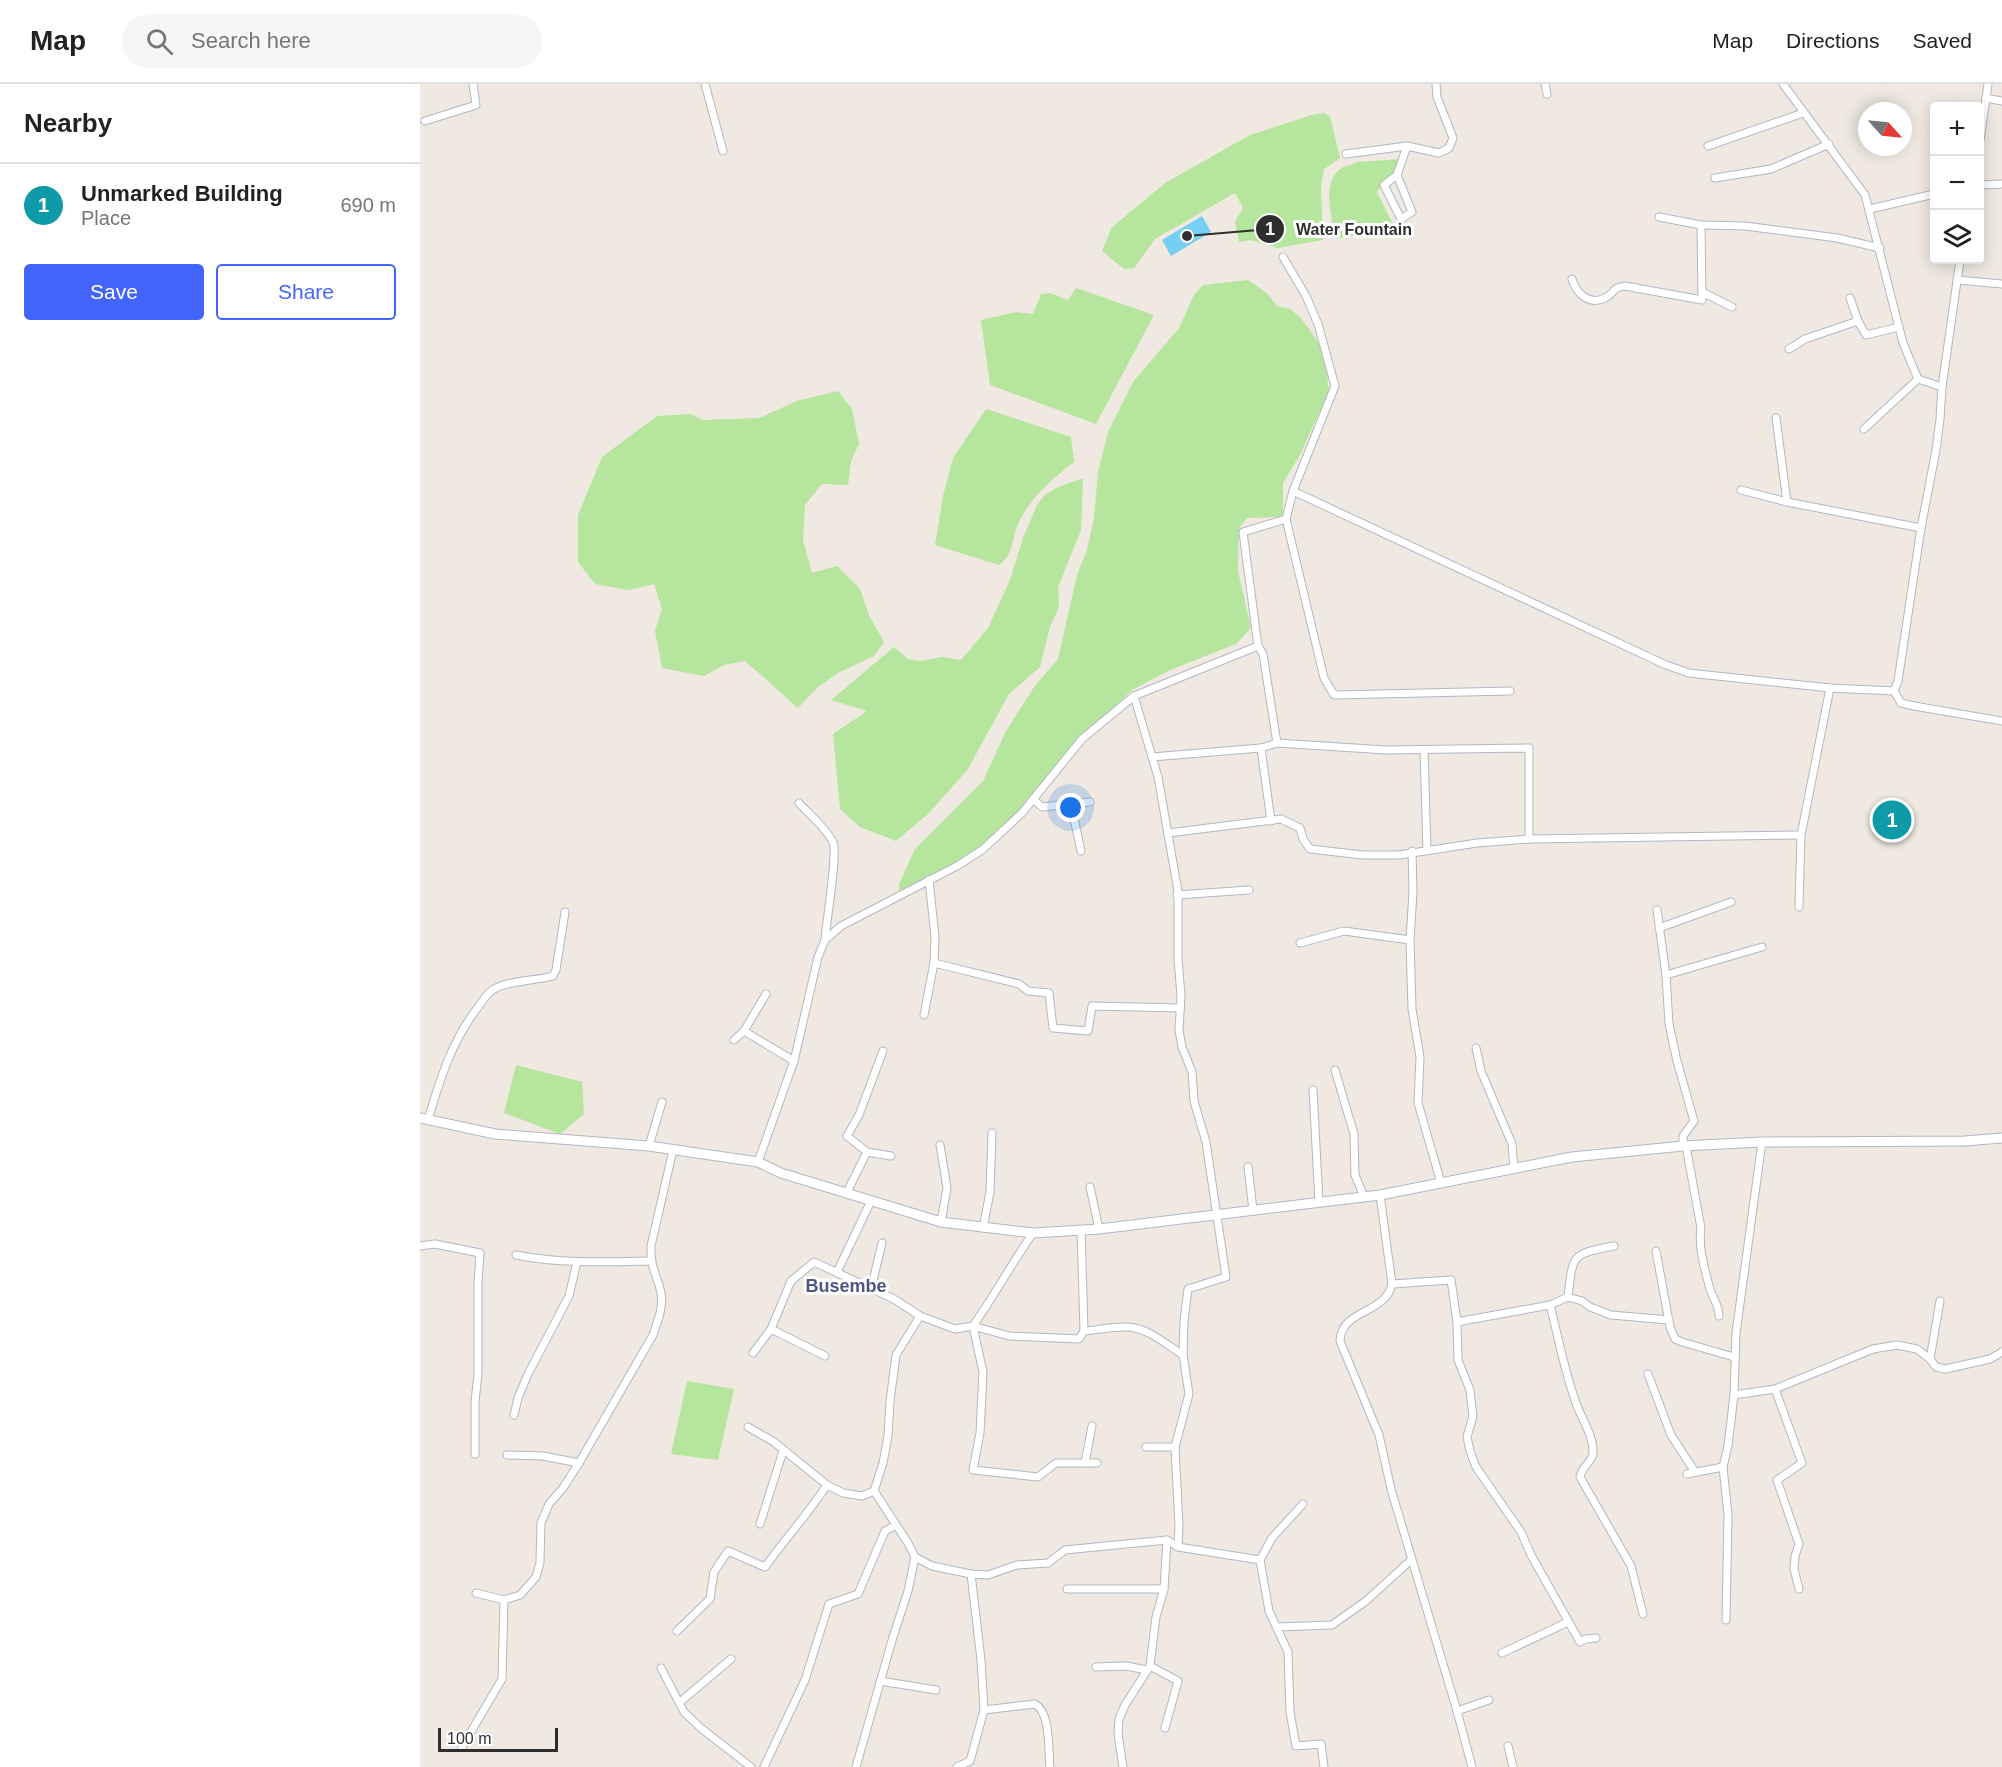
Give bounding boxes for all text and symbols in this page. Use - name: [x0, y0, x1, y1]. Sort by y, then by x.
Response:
- search box: [122, 14, 542, 68]
- text: Map: [30, 25, 86, 56]
- icon: search: [143, 25, 176, 58]
- text: Search here: [191, 28, 311, 53]
- text: Map: [1712, 29, 1753, 52]
- text: Directions: [1786, 29, 1879, 52]
- text: Saved: [1912, 29, 1972, 52]
- north arrow: [1858, 102, 1912, 156]
- map controls: [1930, 102, 1984, 264]
- button: +: [1930, 102, 1984, 156]
- text: Nearby: [24, 108, 112, 138]
- button: −: [1930, 156, 1984, 210]
- text: Unmarked Building: [81, 181, 283, 206]
- text: 1: [38, 194, 49, 216]
- text: 690 m: [340, 194, 396, 216]
- text: Place: [81, 207, 131, 229]
- button: layers: [1930, 210, 1984, 264]
- callout: Water Fountain: [1255, 212, 1424, 246]
- text: 1: [1265, 219, 1275, 239]
- text: Water Fountain: [1296, 221, 1412, 238]
- button: Save: [24, 264, 204, 320]
- button: Share: [216, 264, 396, 320]
- your location: [1056, 793, 1085, 822]
- pin: 1: [1872, 798, 1912, 842]
- district label: Busembe: [805, 1276, 887, 1296]
- scale bar: [438, 1725, 558, 1752]
- text: 100 m: [447, 1730, 491, 1747]

